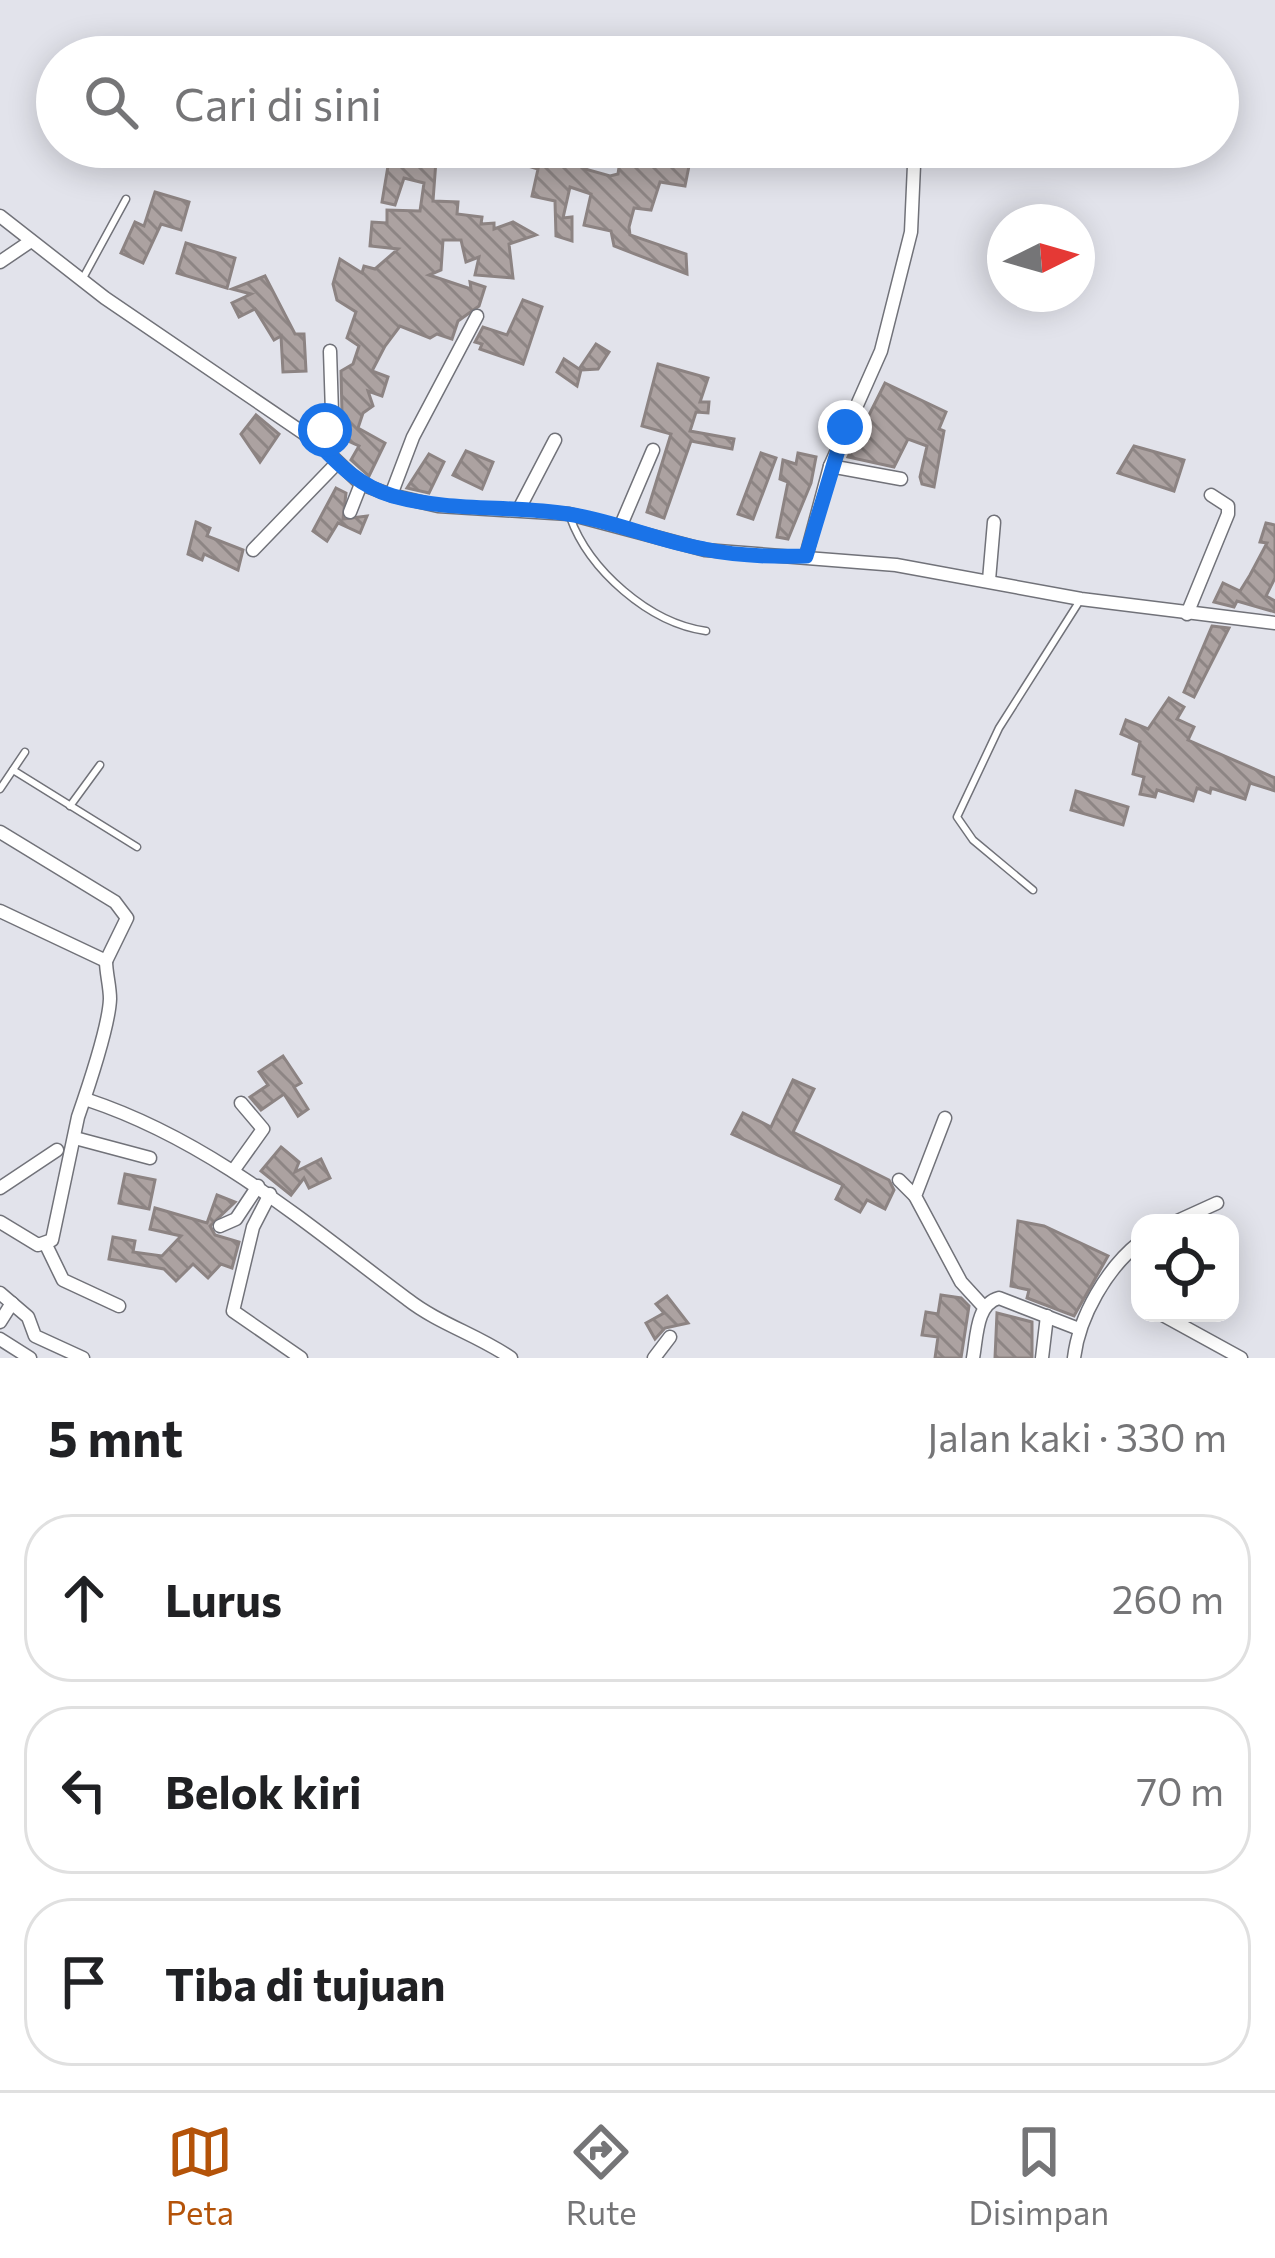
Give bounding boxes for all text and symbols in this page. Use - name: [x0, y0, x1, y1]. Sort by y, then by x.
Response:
- search box: [36, 36, 1239, 168]
- icon: search: [78, 69, 144, 135]
- text: Cari di sini: [174, 75, 382, 130]
- north arrow: [987, 204, 1095, 312]
- route end: [818, 400, 872, 454]
- route start: [298, 403, 352, 457]
- map controls: [1131, 1214, 1239, 1322]
- button: locate: [1131, 1214, 1239, 1322]
- text: 5 mnt: [48, 1405, 183, 1468]
- text: Jalan kaki · 330 m: [927, 1412, 1227, 1460]
- icon: ahead: [51, 1565, 117, 1631]
- text: Lurus: [165, 1571, 282, 1626]
- text: 260 m: [1112, 1574, 1224, 1622]
- icon: left: [51, 1757, 117, 1823]
- text: Belok kiri: [165, 1763, 362, 1818]
- text: 70 m: [1137, 1766, 1224, 1814]
- icon: arrive: [51, 1949, 117, 2015]
- text: Tiba di tujuan: [165, 1955, 446, 2010]
- tab: Peta: [166, 2119, 234, 2232]
- tab: Rute: [566, 2119, 637, 2232]
- tab: Disimpan: [968, 2119, 1109, 2232]

